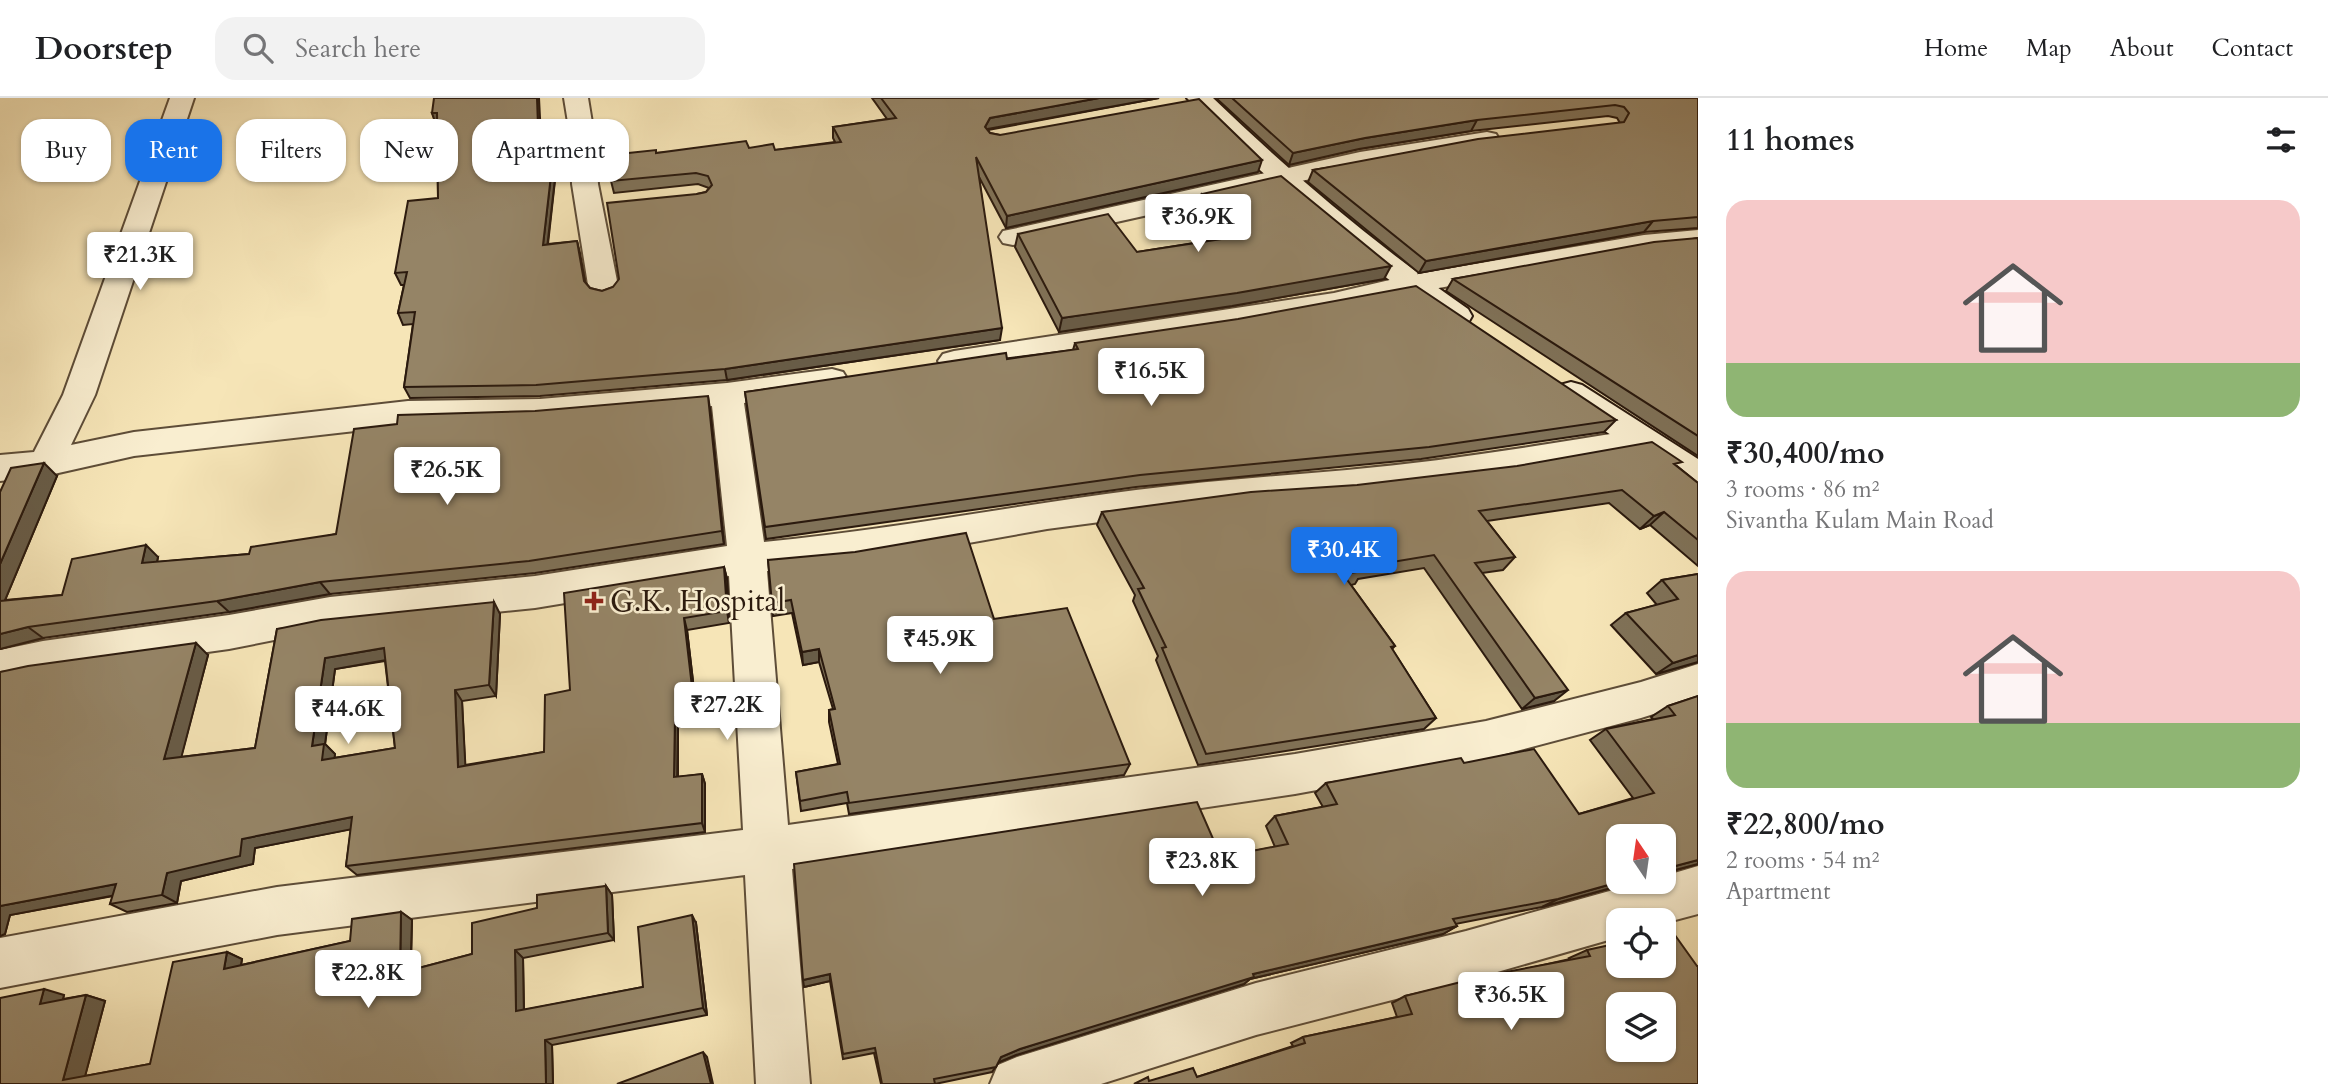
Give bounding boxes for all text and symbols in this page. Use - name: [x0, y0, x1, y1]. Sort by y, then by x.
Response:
- search box: [215, 17, 705, 80]
- text: Doorstep: [35, 26, 173, 71]
- icon: search: [239, 29, 277, 67]
- text: Search here: [295, 31, 421, 66]
- text: Home: [1924, 32, 1988, 65]
- text: Map: [2026, 32, 2072, 65]
- text: About: [2110, 32, 2174, 65]
- text: Contact: [2212, 32, 2293, 65]
- chip: Buy: [21, 119, 111, 182]
- chip: Rent: [125, 119, 222, 182]
- chip: Filters: [236, 119, 346, 182]
- chip: New: [360, 119, 458, 182]
- chip: Apartment: [472, 119, 629, 182]
- text: 11 homes: [1726, 120, 1855, 161]
- icon: filters: [2262, 121, 2300, 159]
- pin: ₹36.9K: [1141, 194, 1255, 254]
- text: ₹36.9K: [1161, 201, 1235, 232]
- pin: ₹21.3K: [83, 232, 197, 292]
- text: ₹21.3K: [103, 239, 177, 270]
- icon: home: [1950, 245, 2076, 371]
- pin: ₹16.5K: [1094, 348, 1208, 408]
- text: ₹16.5K: [1114, 355, 1188, 386]
- text: ₹30,400/mo: [1726, 433, 1885, 474]
- pin: ₹26.5K: [390, 448, 504, 507]
- text: ₹26.5K: [410, 454, 484, 485]
- text: 3 rooms · 86 m²: [1726, 474, 1879, 505]
- text: Sivantha Kulam Main Road: [1726, 505, 1994, 536]
- pin: ₹30.4K: [1287, 528, 1401, 587]
- text: ₹30.4K: [1307, 534, 1381, 565]
- place label: G.K. Hospital: [610, 581, 786, 622]
- marker: G.K. Hospital: [584, 591, 604, 611]
- pin: ₹45.9K: [883, 616, 997, 676]
- icon: home: [1950, 616, 2076, 742]
- text: ₹45.9K: [903, 623, 977, 654]
- pin: ₹27.2K: [670, 682, 784, 742]
- pin: ₹44.6K: [291, 686, 405, 746]
- text: ₹27.2K: [690, 689, 764, 720]
- text: ₹44.6K: [311, 693, 385, 724]
- text: ₹22,800/mo: [1726, 804, 1885, 845]
- north arrow: [1606, 824, 1676, 894]
- map controls: [1606, 824, 1676, 1062]
- pin: ₹23.8K: [1145, 838, 1259, 898]
- text: ₹23.8K: [1165, 845, 1239, 876]
- text: 2 rooms · 54 m²: [1726, 845, 1879, 876]
- text: Apartment: [1726, 876, 1830, 907]
- button: locate: [1606, 908, 1676, 978]
- pin: ₹22.8K: [311, 950, 425, 1010]
- text: ₹22.8K: [331, 957, 405, 988]
- pin: ₹36.5K: [1454, 972, 1568, 1032]
- text: ₹36.5K: [1474, 979, 1548, 1010]
- button: layers: [1606, 992, 1676, 1062]

